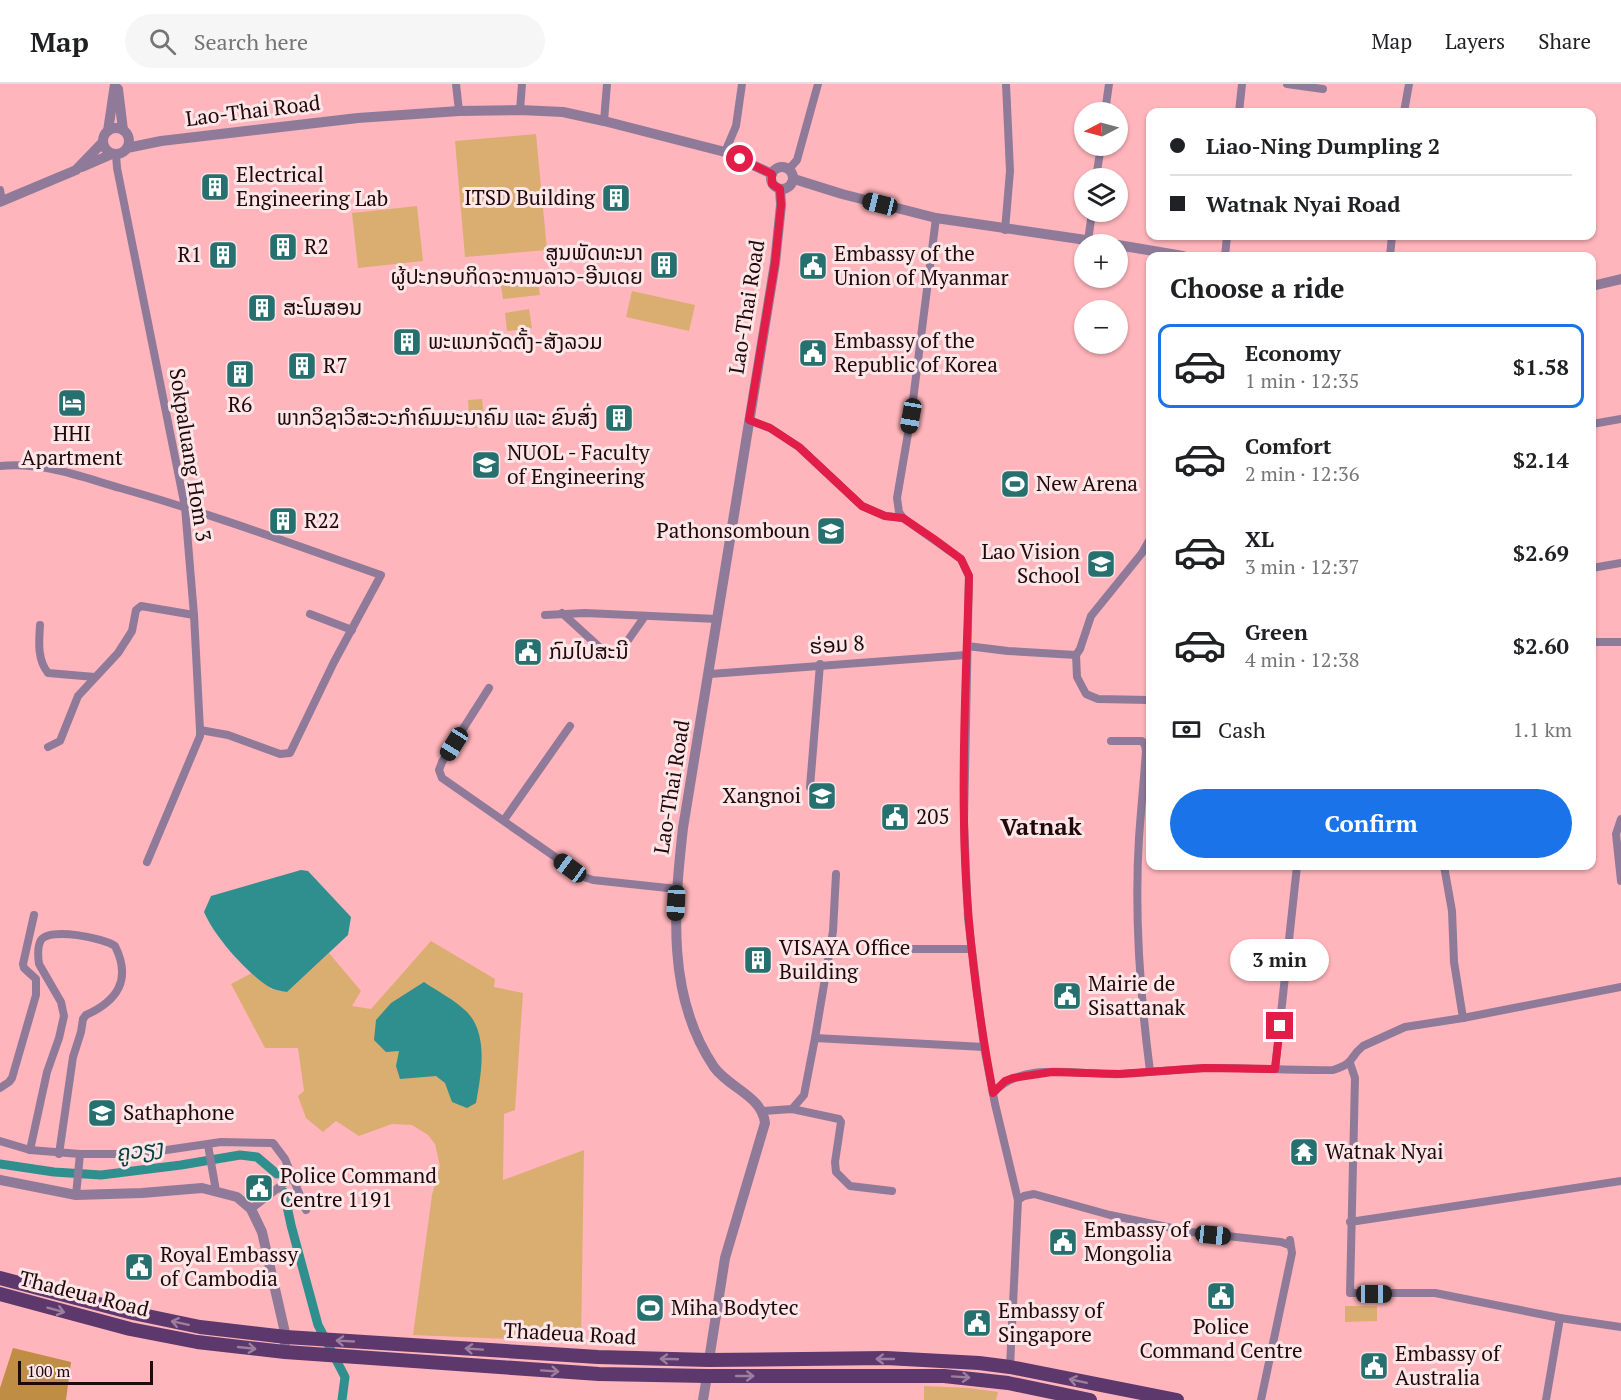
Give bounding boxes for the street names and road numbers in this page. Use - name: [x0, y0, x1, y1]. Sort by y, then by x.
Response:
- street label: Lao-Thai Road: [184, 88, 322, 132]
- street label: Lao-Thai Road: [722, 237, 770, 376]
- street label: Sokpaluang Hom 3: [163, 366, 219, 544]
- street label: ຮ່ອມ 8: [808, 628, 865, 660]
- street label: Lao-Thai Road: [647, 717, 695, 856]
- street label: Thadeua Road: [16, 1263, 152, 1323]
- street label: Thadeua Road: [503, 1316, 637, 1350]

